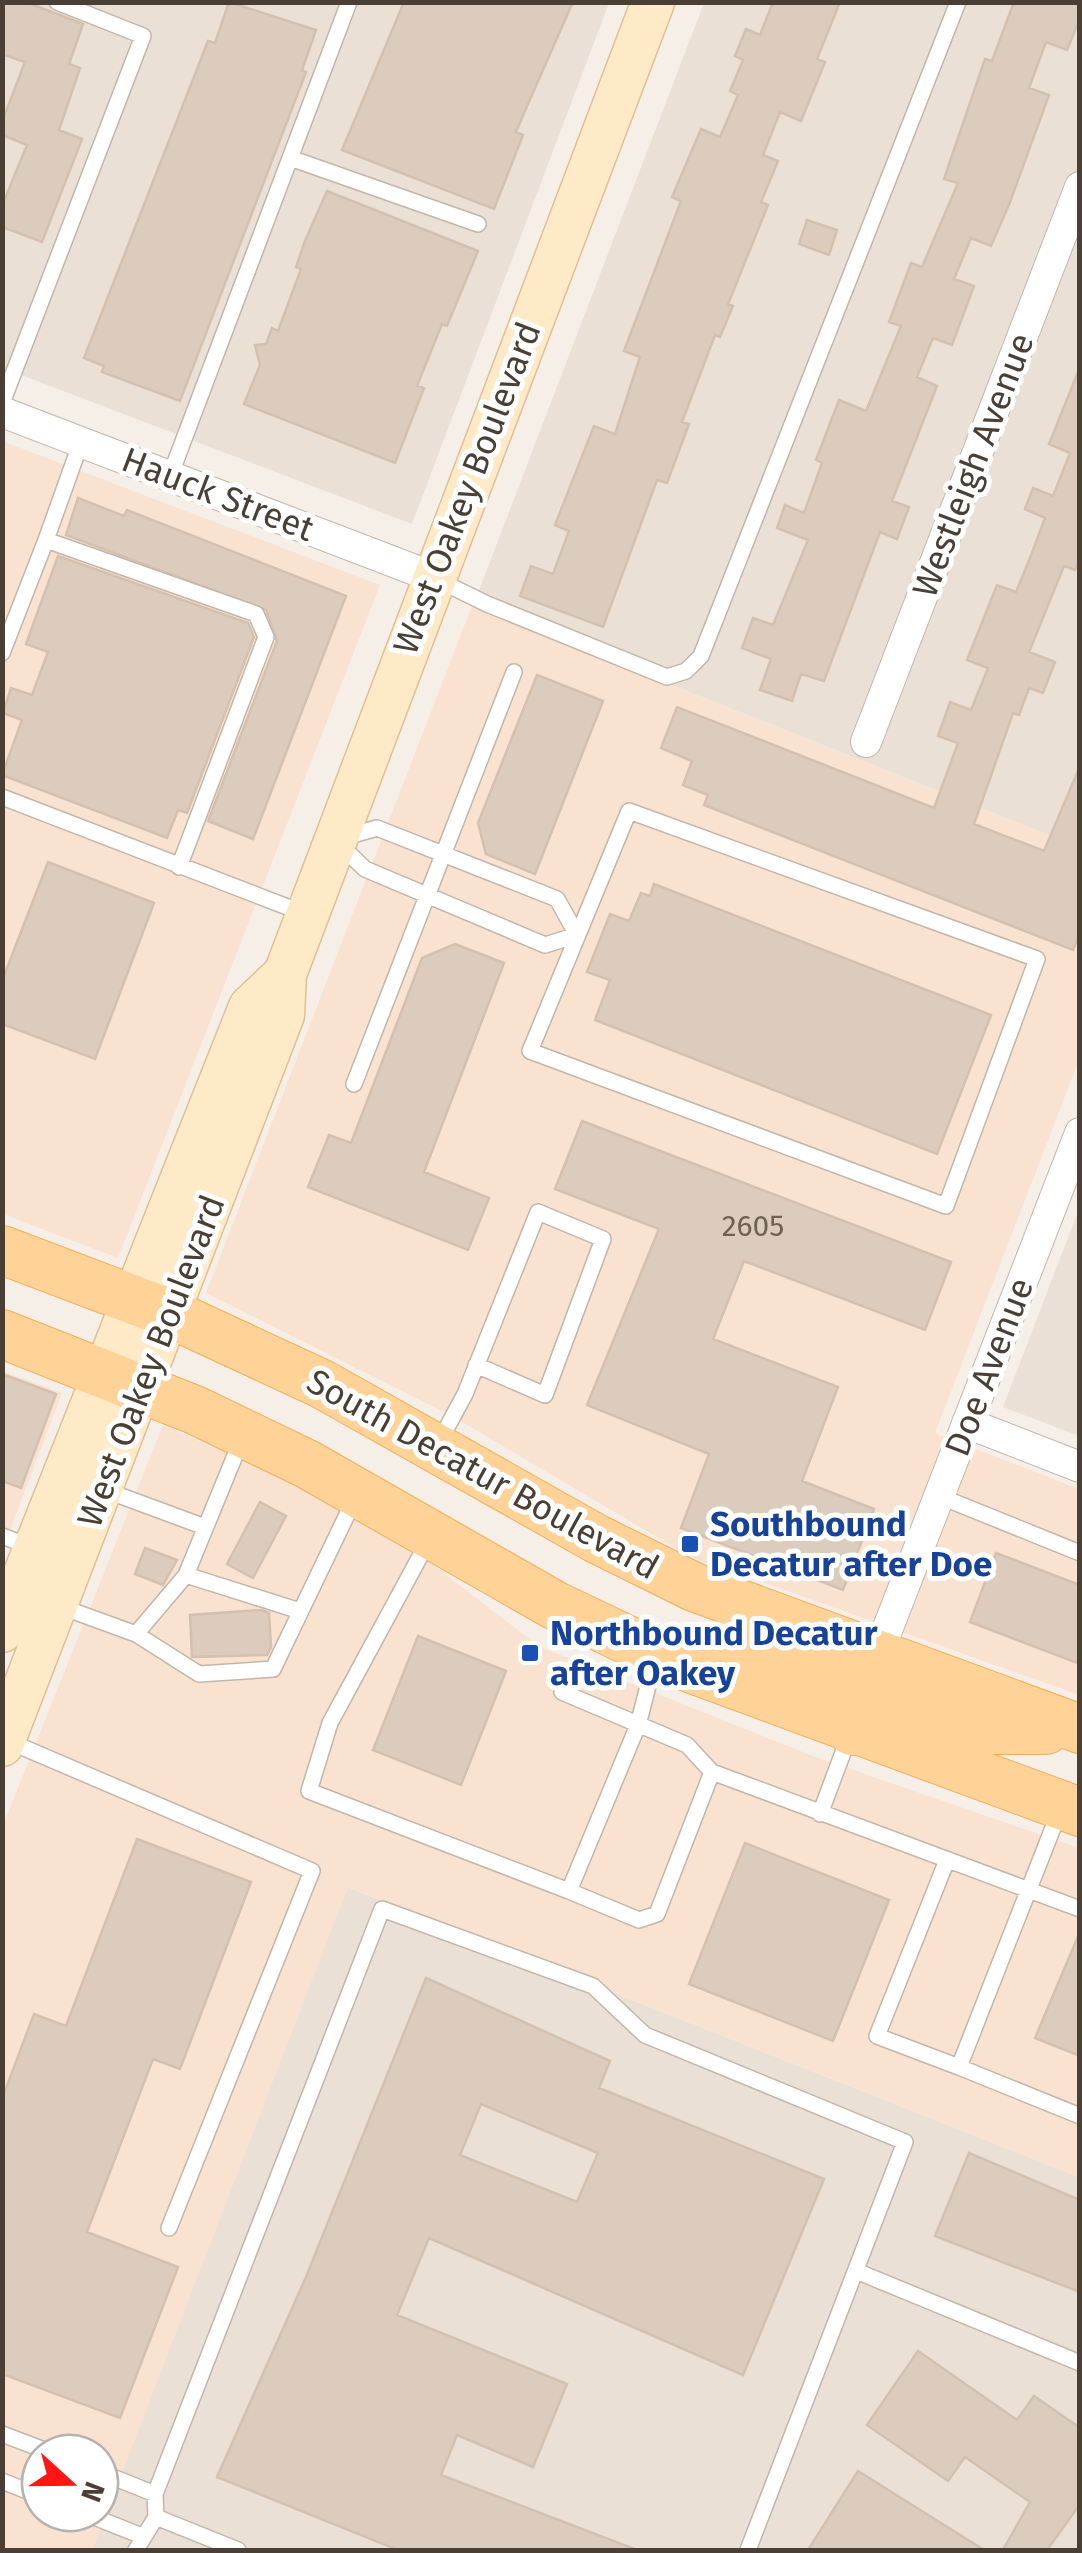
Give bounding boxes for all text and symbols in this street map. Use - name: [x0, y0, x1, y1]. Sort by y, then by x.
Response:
- street label: West Oakey Boulevard: [384, 316, 550, 660]
- street label: Westleigh Avenue: [903, 327, 1043, 603]
- street label: Hauck Street: [116, 438, 320, 550]
- street label: West Oakey Boulevard: [68, 1189, 234, 1533]
- house number: 2605: [722, 1208, 784, 1244]
- street label: Doe Avenue: [936, 1272, 1042, 1462]
- street label: South Decatur Boulevard: [300, 1360, 666, 1588]
- place label: Southbound Decatur after Doe: [710, 1503, 992, 1585]
- marker: Southbound Decatur after Doe: [679, 1533, 701, 1555]
- place label: Northbound Decatur after Oakey: [550, 1612, 878, 1694]
- marker: Northbound Decatur after Oakey: [519, 1642, 541, 1664]
- north arrow: [20, 2433, 120, 2533]
- text: N: [74, 2477, 112, 2506]

